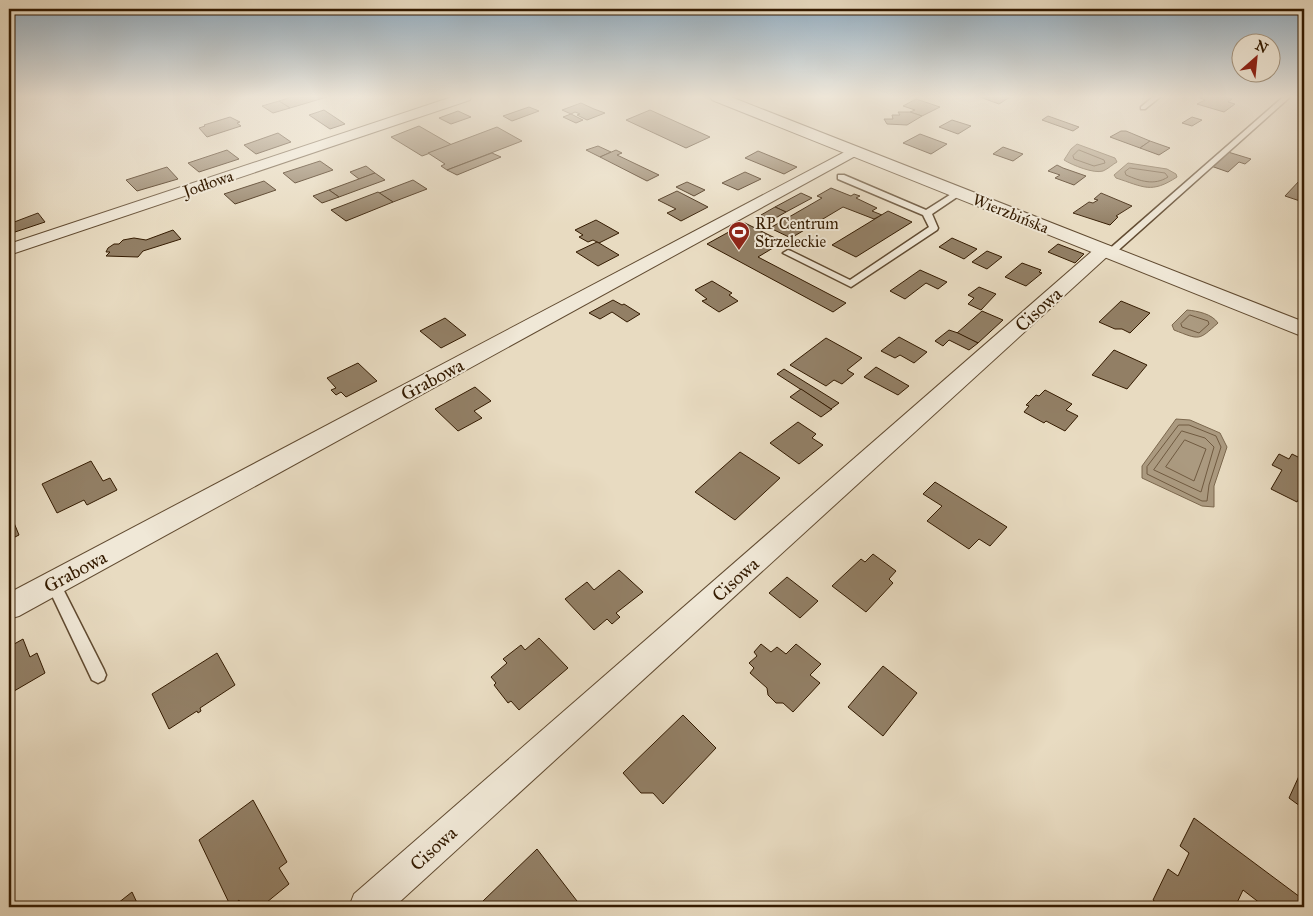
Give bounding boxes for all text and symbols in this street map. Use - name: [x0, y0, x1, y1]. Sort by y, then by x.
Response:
- north arrow: [1230, 32, 1280, 82]
- text: N: [1253, 37, 1271, 57]
- street label: Jodłowa: [179, 166, 236, 203]
- street label: Wierzbińska: [970, 190, 1052, 237]
- place label: RP Centrum Strzeleckie: [755, 214, 839, 251]
- sports icon: RP Centrum Strzeleckie: [727, 220, 751, 251]
- street label: Cisowa: [1010, 282, 1067, 336]
- street label: Grabowa: [397, 353, 469, 406]
- street label: Grabowa: [40, 545, 112, 598]
- street label: Cisowa: [707, 552, 764, 606]
- street label: Cisowa: [405, 821, 462, 875]

